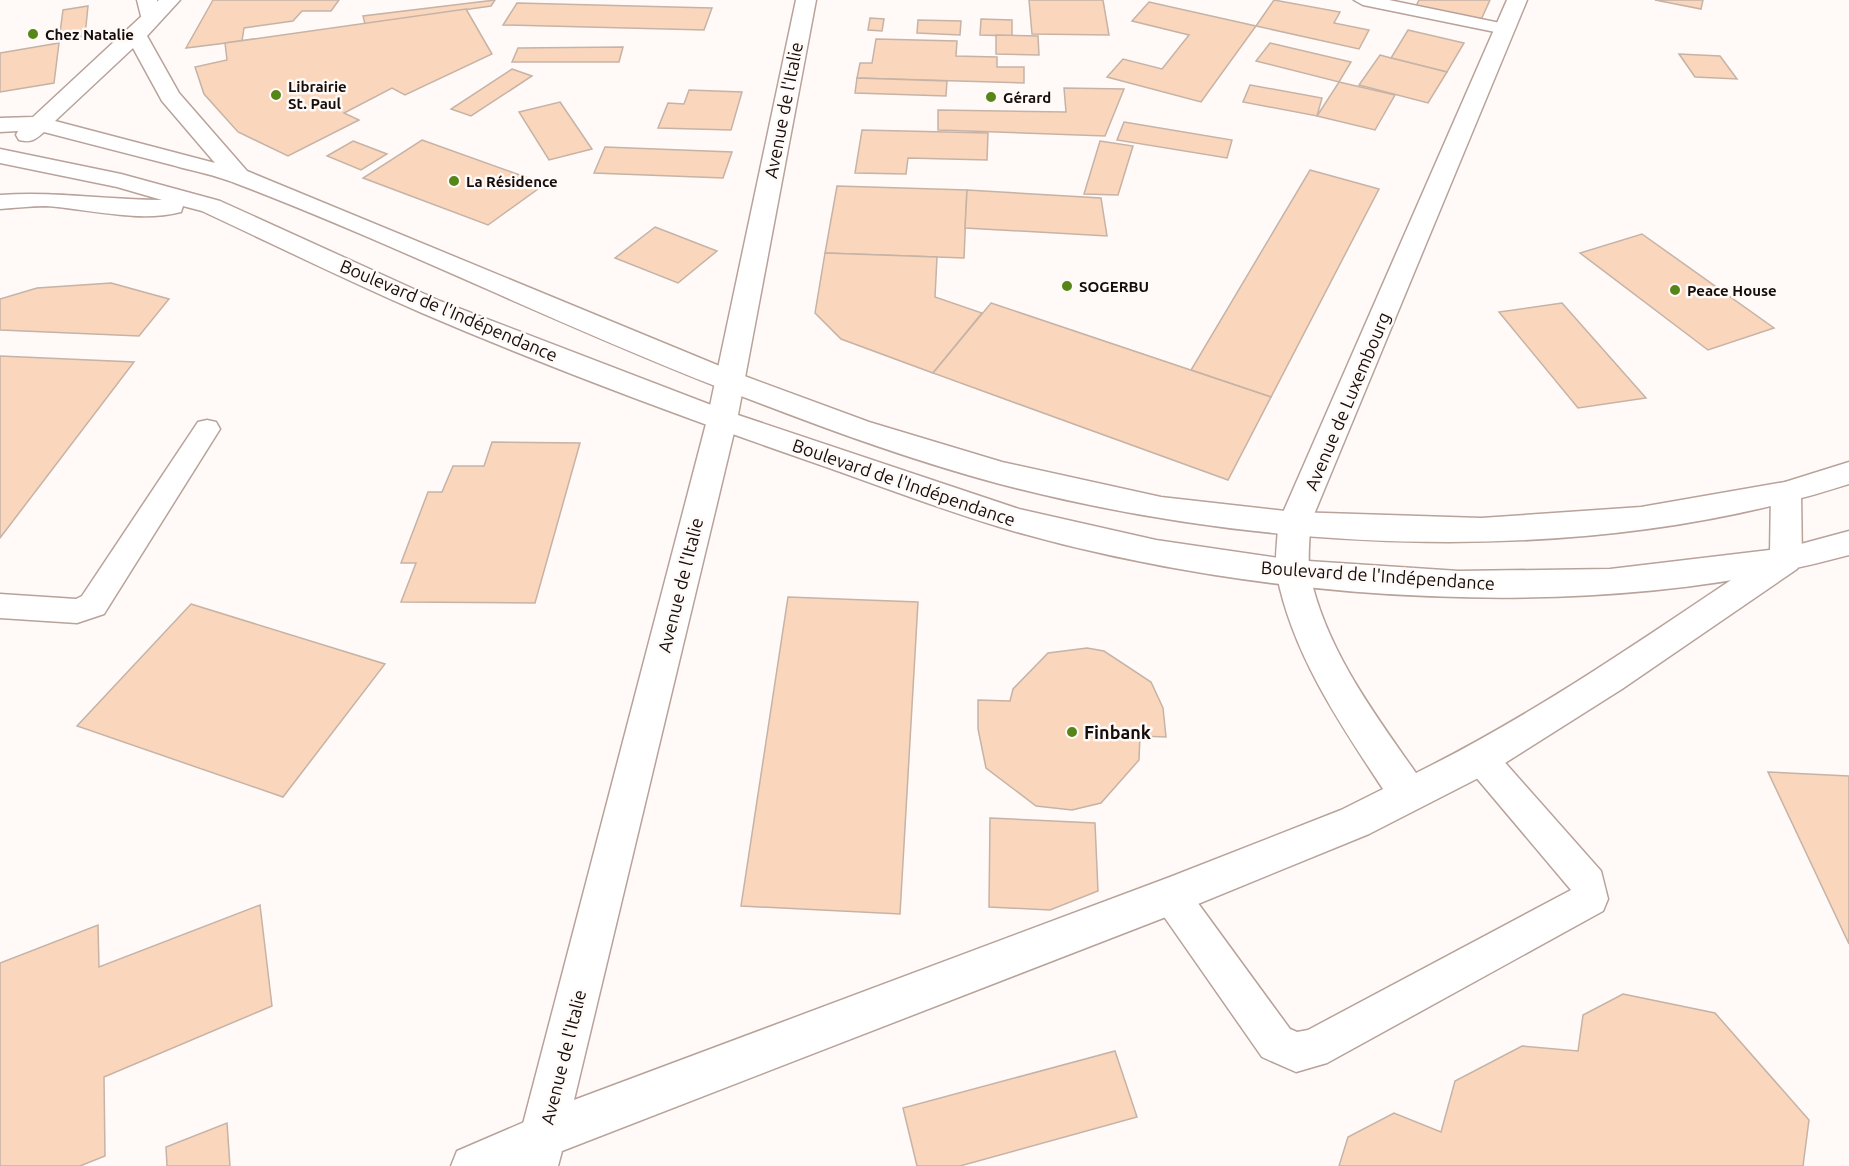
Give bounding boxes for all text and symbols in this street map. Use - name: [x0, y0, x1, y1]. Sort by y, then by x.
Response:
- place label: Chez Natalie: [45, 26, 134, 43]
- marker: Chez Natalie: [26, 27, 40, 41]
- street label: Avenue de l'Italie: [760, 40, 806, 180]
- place label: Librairie St. Paul: [288, 78, 347, 112]
- marker: Librairie St. Paul: [269, 88, 283, 102]
- place label: Gérard: [1003, 89, 1051, 106]
- marker: Gérard: [984, 90, 998, 104]
- place label: La Résidence: [466, 173, 558, 190]
- marker: La Résidence: [447, 174, 461, 188]
- street label: Boulevard de l'Indépendance: [337, 255, 561, 365]
- place label: SOGERBU: [1079, 278, 1149, 295]
- marker: SOGERBU: [1060, 279, 1074, 293]
- place label: Peace House: [1687, 282, 1777, 299]
- marker: Peace House: [1668, 283, 1682, 297]
- street label: Avenue de Luxembourg: [1300, 309, 1394, 493]
- street label: Boulevard de l'Indépendance: [790, 434, 1018, 530]
- street label: Avenue de l'Italie: [654, 515, 706, 655]
- street label: Boulevard de l'Indépendance: [1260, 557, 1496, 593]
- place label: Finbank: [1084, 722, 1151, 742]
- marker: Finbank: [1065, 725, 1079, 739]
- street label: Avenue de l'Italie: [537, 987, 589, 1127]

